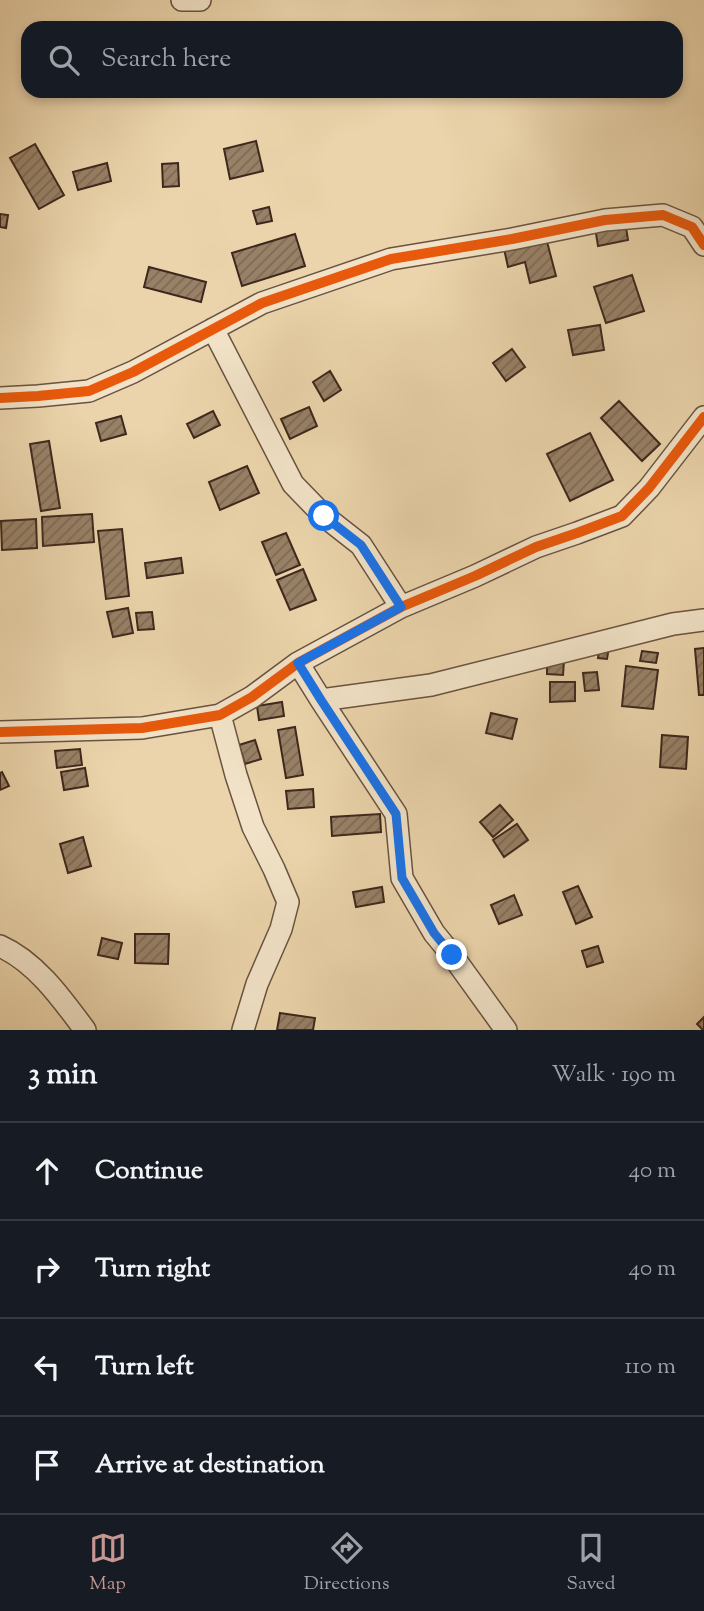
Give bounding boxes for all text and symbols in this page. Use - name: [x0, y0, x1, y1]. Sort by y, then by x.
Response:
- search box: [21, 21, 683, 98]
- icon: search: [45, 41, 83, 79]
- text: Search here: [101, 41, 231, 78]
- route start: [308, 500, 339, 531]
- route end: [436, 939, 467, 970]
- text: 3 min: [28, 1054, 98, 1097]
- text: Walk · 190 m: [552, 1059, 676, 1092]
- icon: ahead: [28, 1152, 66, 1190]
- text: Continue: [95, 1153, 203, 1190]
- text: 40 m: [629, 1155, 676, 1188]
- icon: right: [28, 1250, 66, 1288]
- text: Turn right: [95, 1251, 210, 1288]
- text: 40 m: [629, 1253, 676, 1286]
- icon: left: [28, 1348, 66, 1386]
- text: Turn left: [95, 1349, 194, 1386]
- text: 110 m: [625, 1351, 676, 1384]
- icon: arrive: [28, 1446, 66, 1484]
- text: Arrive at destination: [95, 1447, 325, 1484]
- tab: Map: [89, 1529, 127, 1598]
- tab: Directions: [304, 1529, 389, 1598]
- tab: Saved: [567, 1529, 615, 1598]

